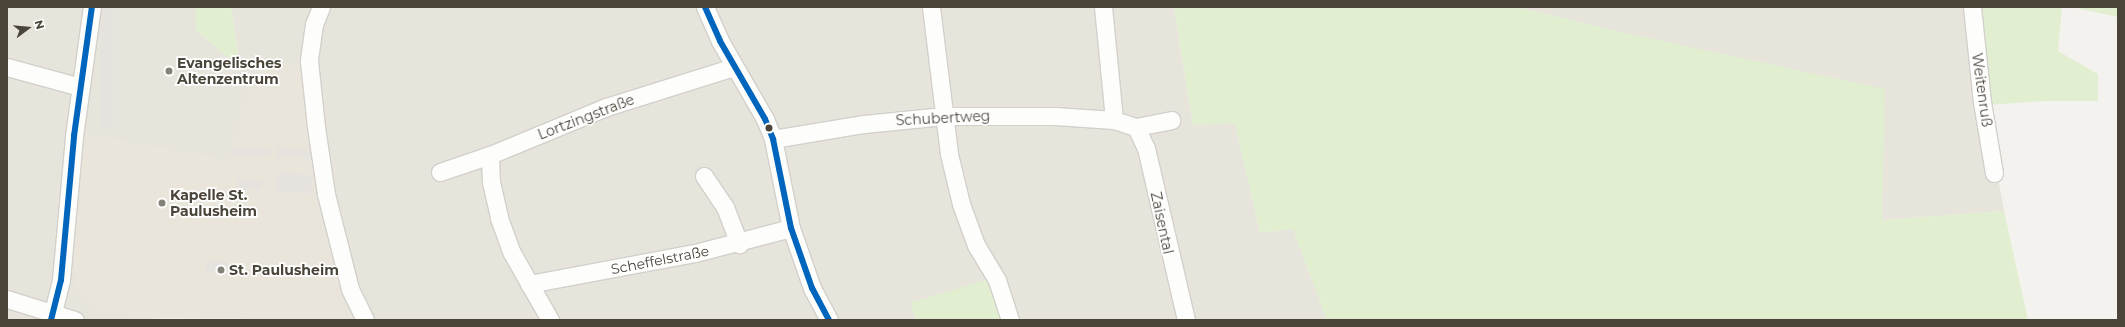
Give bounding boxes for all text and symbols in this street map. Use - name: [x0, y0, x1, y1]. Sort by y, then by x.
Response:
- north arrow: [8, 8, 48, 48]
- text: N: [32, 18, 47, 31]
- street label: Weitenruß: [1968, 52, 1996, 128]
- place label: Evangelisches Altenzentrum: [177, 55, 281, 88]
- marker: Evangelisches Altenzentrum: [164, 66, 174, 76]
- street label: Lortzingstraße: [535, 91, 637, 143]
- street label: Schubertweg: [895, 107, 991, 129]
- unlabelled marker: [764, 123, 774, 133]
- place label: Kapelle St. Paulusheim: [170, 187, 257, 220]
- street label: Zaisental: [1147, 190, 1177, 256]
- marker: Kapelle St. Paulusheim: [157, 198, 167, 208]
- street label: Scheffelstraße: [610, 242, 710, 278]
- place label: St. Paulusheim: [229, 262, 339, 278]
- marker: St. Paulusheim: [216, 265, 226, 275]

